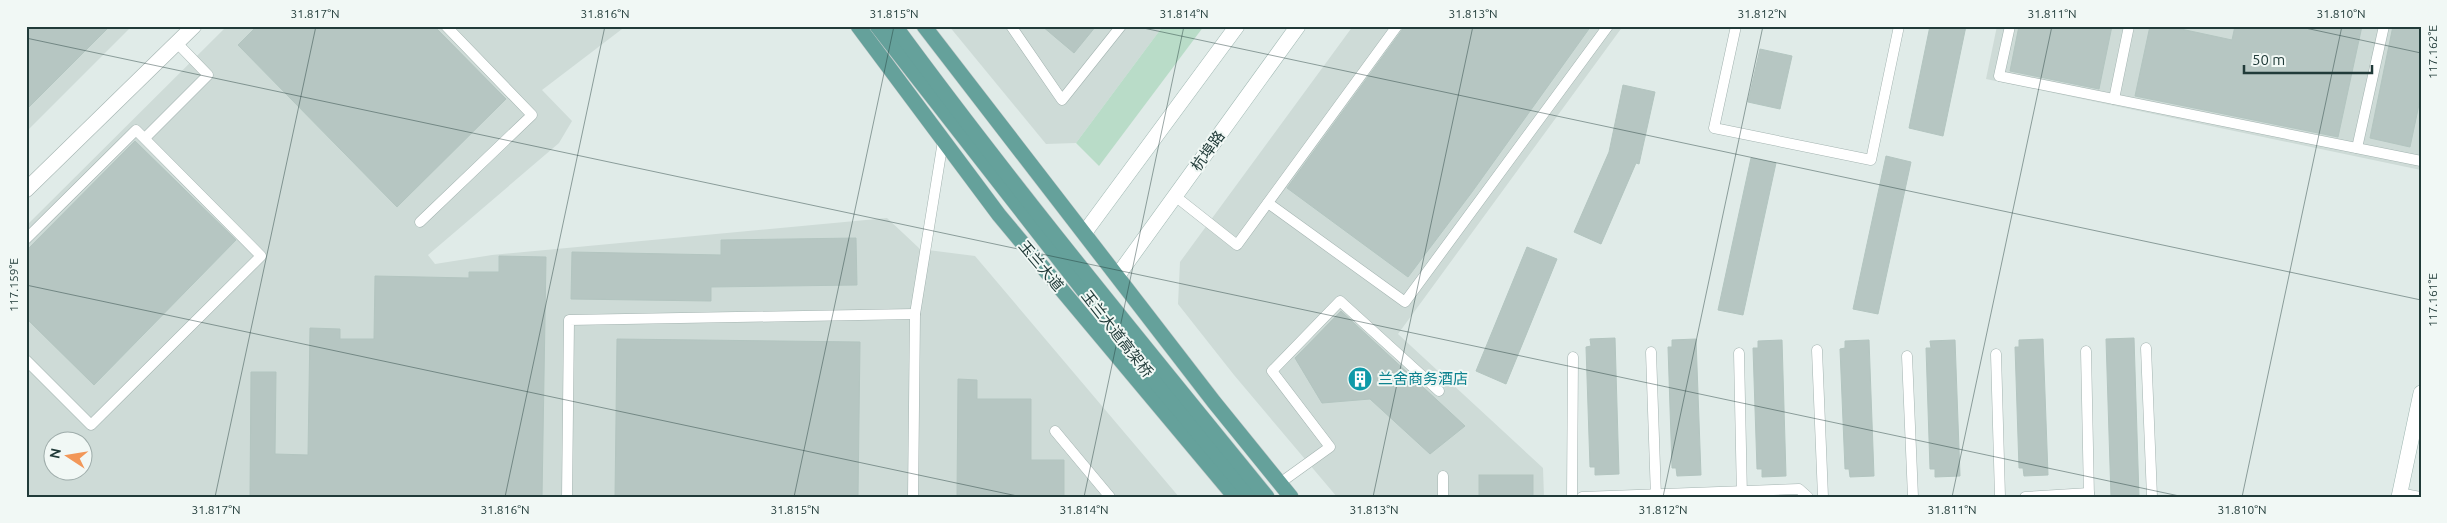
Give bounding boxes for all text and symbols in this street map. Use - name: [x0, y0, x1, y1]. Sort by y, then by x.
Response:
- text: 31.817°N: [290, 7, 340, 20]
- text: 31.816°N: [580, 7, 630, 20]
- text: 31.815°N: [869, 7, 919, 20]
- text: 31.814°N: [1159, 7, 1209, 20]
- text: 31.813°N: [1448, 7, 1498, 20]
- text: 31.812°N: [1737, 7, 1787, 20]
- text: 31.811°N: [2027, 7, 2077, 20]
- text: 31.810°N: [2316, 7, 2366, 20]
- text: 117.162°E: [2426, 25, 2439, 79]
- scale bar: [2244, 42, 2372, 74]
- text: 50 m: [2252, 51, 2285, 68]
- street label: 杭埠路: [1187, 128, 1228, 174]
- street label: 玉兰大道: [1016, 237, 1067, 294]
- text: 117.159°E: [7, 258, 20, 312]
- text: 117.161°E: [2426, 273, 2439, 327]
- street label: 玉兰大道高架桥: [1078, 287, 1156, 380]
- building icon: 兰舍商务酒店: [1347, 366, 1373, 392]
- place label: 兰舍商务酒店: [1378, 370, 1468, 387]
- north arrow: [42, 430, 92, 480]
- text: N: [46, 447, 64, 460]
- text: 31.817°N: [191, 503, 241, 516]
- text: 31.816°N: [480, 503, 530, 516]
- text: 31.815°N: [770, 503, 820, 516]
- text: 31.814°N: [1059, 503, 1109, 516]
- text: 31.813°N: [1349, 503, 1399, 516]
- text: 31.812°N: [1638, 503, 1688, 516]
- text: 31.811°N: [1927, 503, 1977, 516]
- text: 31.810°N: [2217, 503, 2267, 516]

